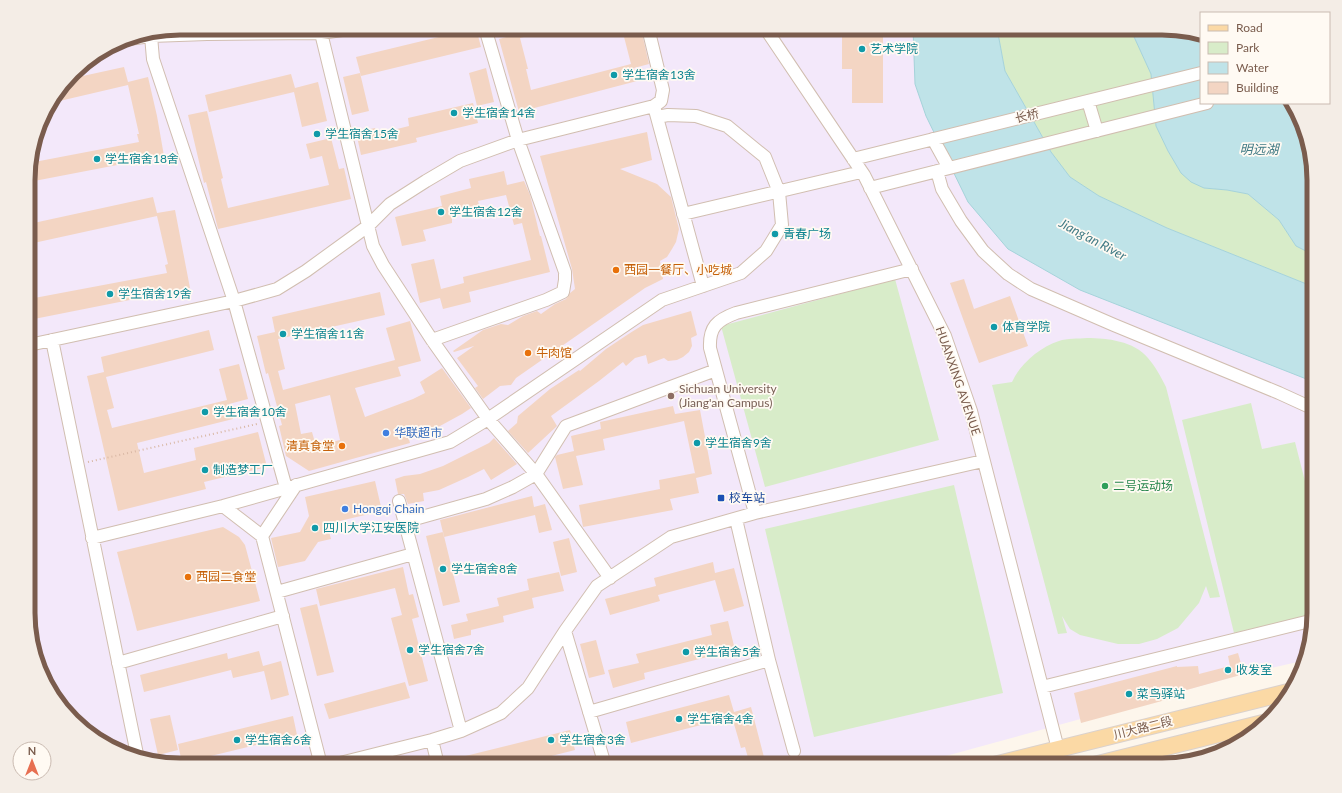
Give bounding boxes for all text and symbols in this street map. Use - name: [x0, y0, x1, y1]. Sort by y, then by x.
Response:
- legend: [1200, 12, 1330, 104]
- text: Road: [1236, 20, 1263, 35]
- text: Park: [1236, 40, 1260, 55]
- place label: 艺术学院: [870, 41, 918, 56]
- marker: 艺术学院: [857, 44, 867, 54]
- text: Water: [1236, 60, 1269, 75]
- place label: 学生宿舍13舍: [622, 67, 696, 82]
- marker: 学生宿舍13舍: [609, 70, 619, 80]
- text: Building: [1236, 80, 1279, 95]
- place label: 学生宿舍14舍: [462, 105, 536, 120]
- street label: 长桥: [1013, 105, 1040, 126]
- marker: 学生宿舍14舍: [449, 108, 459, 118]
- place label: 学生宿舍15舍: [325, 126, 399, 141]
- marker: 学生宿舍15舍: [312, 129, 322, 139]
- water label: 明远湖: [1239, 141, 1280, 157]
- place label: 学生宿舍18舍: [105, 151, 179, 166]
- marker: 学生宿舍18舍: [92, 154, 102, 164]
- place label: 学生宿舍12舍: [449, 204, 523, 219]
- marker: 学生宿舍12舍: [436, 207, 446, 217]
- water label: Jiang'an River: [1056, 214, 1130, 264]
- place label: 青春广场: [783, 226, 831, 241]
- marker: 青春广场: [770, 229, 780, 239]
- place label: 西园一餐厅、小吃城: [624, 262, 732, 277]
- marker: 西园一餐厅、小吃城: [611, 265, 621, 275]
- place label: 学生宿舍19舍: [118, 286, 192, 301]
- marker: 学生宿舍19舍: [105, 289, 115, 299]
- place label: 体育学院: [1002, 319, 1050, 334]
- marker: 体育学院: [989, 322, 999, 332]
- street label: HUANXING AVENUE: [933, 324, 984, 437]
- place label: 学生宿舍11舍: [291, 326, 365, 341]
- marker: 学生宿舍11舍: [278, 329, 288, 339]
- place label: 牛肉馆: [536, 345, 572, 360]
- marker: 牛肉馆: [523, 348, 533, 358]
- place label: Sichuan University (Jiang'an Campus): [679, 381, 777, 410]
- marker: Sichuan University (Jiang'an Campus): [666, 391, 676, 401]
- place label: 学生宿舍10舍: [213, 404, 287, 419]
- marker: 学生宿舍10舍: [200, 407, 210, 417]
- place label: 华联超市: [394, 425, 442, 440]
- marker: 华联超市: [381, 428, 391, 438]
- place label: 学生宿舍9舍: [705, 435, 772, 450]
- place label: 清真食堂: [286, 438, 334, 453]
- marker: 学生宿舍9舍: [692, 438, 702, 448]
- marker: 清真食堂: [337, 441, 347, 451]
- place label: 制造梦工厂: [213, 462, 273, 477]
- marker: 制造梦工厂: [200, 465, 210, 475]
- place label: 二号运动场: [1113, 478, 1173, 493]
- marker: 二号运动场: [1100, 481, 1110, 491]
- place label: 校车站: [729, 490, 765, 505]
- marker: 校车站: [716, 493, 726, 503]
- place label: Hongqi Chain: [353, 501, 425, 516]
- marker: Hongqi Chain: [340, 504, 350, 514]
- place label: 四川大学江安医院: [323, 520, 419, 535]
- marker: 四川大学江安医院: [310, 523, 320, 533]
- place label: 学生宿舍8舍: [451, 561, 518, 576]
- marker: 学生宿舍8舍: [438, 564, 448, 574]
- place label: 西园二食堂: [196, 569, 256, 584]
- marker: 西园二食堂: [183, 572, 193, 582]
- place label: 学生宿舍7舍: [418, 642, 485, 657]
- place label: 学生宿舍5舍: [694, 644, 761, 659]
- marker: 学生宿舍7舍: [405, 645, 415, 655]
- marker: 学生宿舍5舍: [681, 647, 691, 657]
- place label: 收发室: [1236, 662, 1272, 677]
- marker: 收发室: [1223, 665, 1233, 675]
- place label: 菜鸟驿站: [1137, 686, 1185, 701]
- marker: 菜鸟驿站: [1124, 689, 1134, 699]
- place label: 学生宿舍4舍: [687, 711, 754, 726]
- street label: 川大路二段: [1112, 713, 1174, 742]
- marker: 学生宿舍4舍: [674, 714, 684, 724]
- place label: 学生宿舍6舍: [245, 732, 312, 747]
- place label: 学生宿舍3舍: [559, 732, 626, 747]
- marker: 学生宿舍6舍: [232, 735, 242, 745]
- marker: 学生宿舍3舍: [546, 735, 556, 745]
- north arrow: [12, 741, 52, 781]
- text: N: [28, 744, 36, 757]

